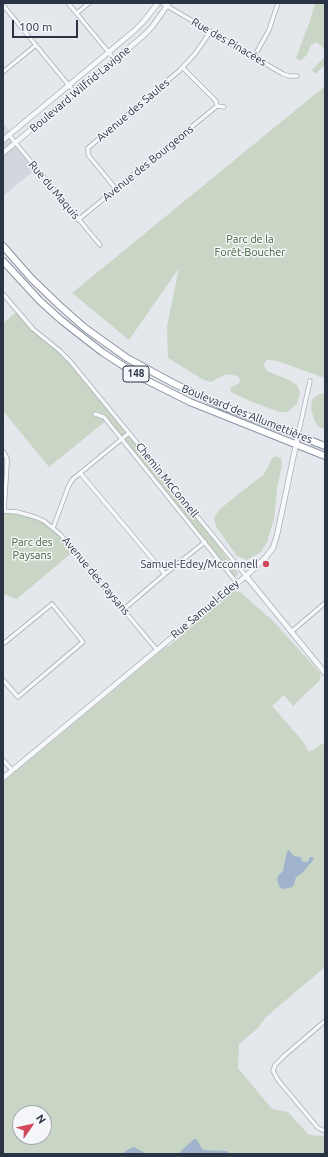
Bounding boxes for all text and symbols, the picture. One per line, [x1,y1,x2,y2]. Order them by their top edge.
scale bar [14,12,80,38]
street label: Rue des Pinacées [189,15,269,69]
text: 100 m [19,20,52,33]
street label: Boulevard Wilfrid-Lavigne [27,43,133,135]
street label: Avenue des Saules [94,76,172,144]
street label: Avenue des Bourgeons [100,122,196,204]
street label: Rue du Maquis [26,158,82,222]
park label: Parc de la Forêt-Boucher [215,232,285,258]
road number: 148 [123,366,149,382]
street label: Boulevard des Allumettières [180,382,314,446]
street label: Chemin McConnell [133,440,201,520]
street label: Avenue des Paysans [59,534,133,618]
park label: Parc des Paysans [11,535,53,561]
place label: Samuel-Edey/Mcconnell [140,557,258,571]
marker: Samuel-Edey/Mcconnell [261,559,271,569]
street label: Rue Samuel-Edey [168,577,242,641]
north arrow [12,1105,52,1145]
text: N [34,1112,48,1126]

